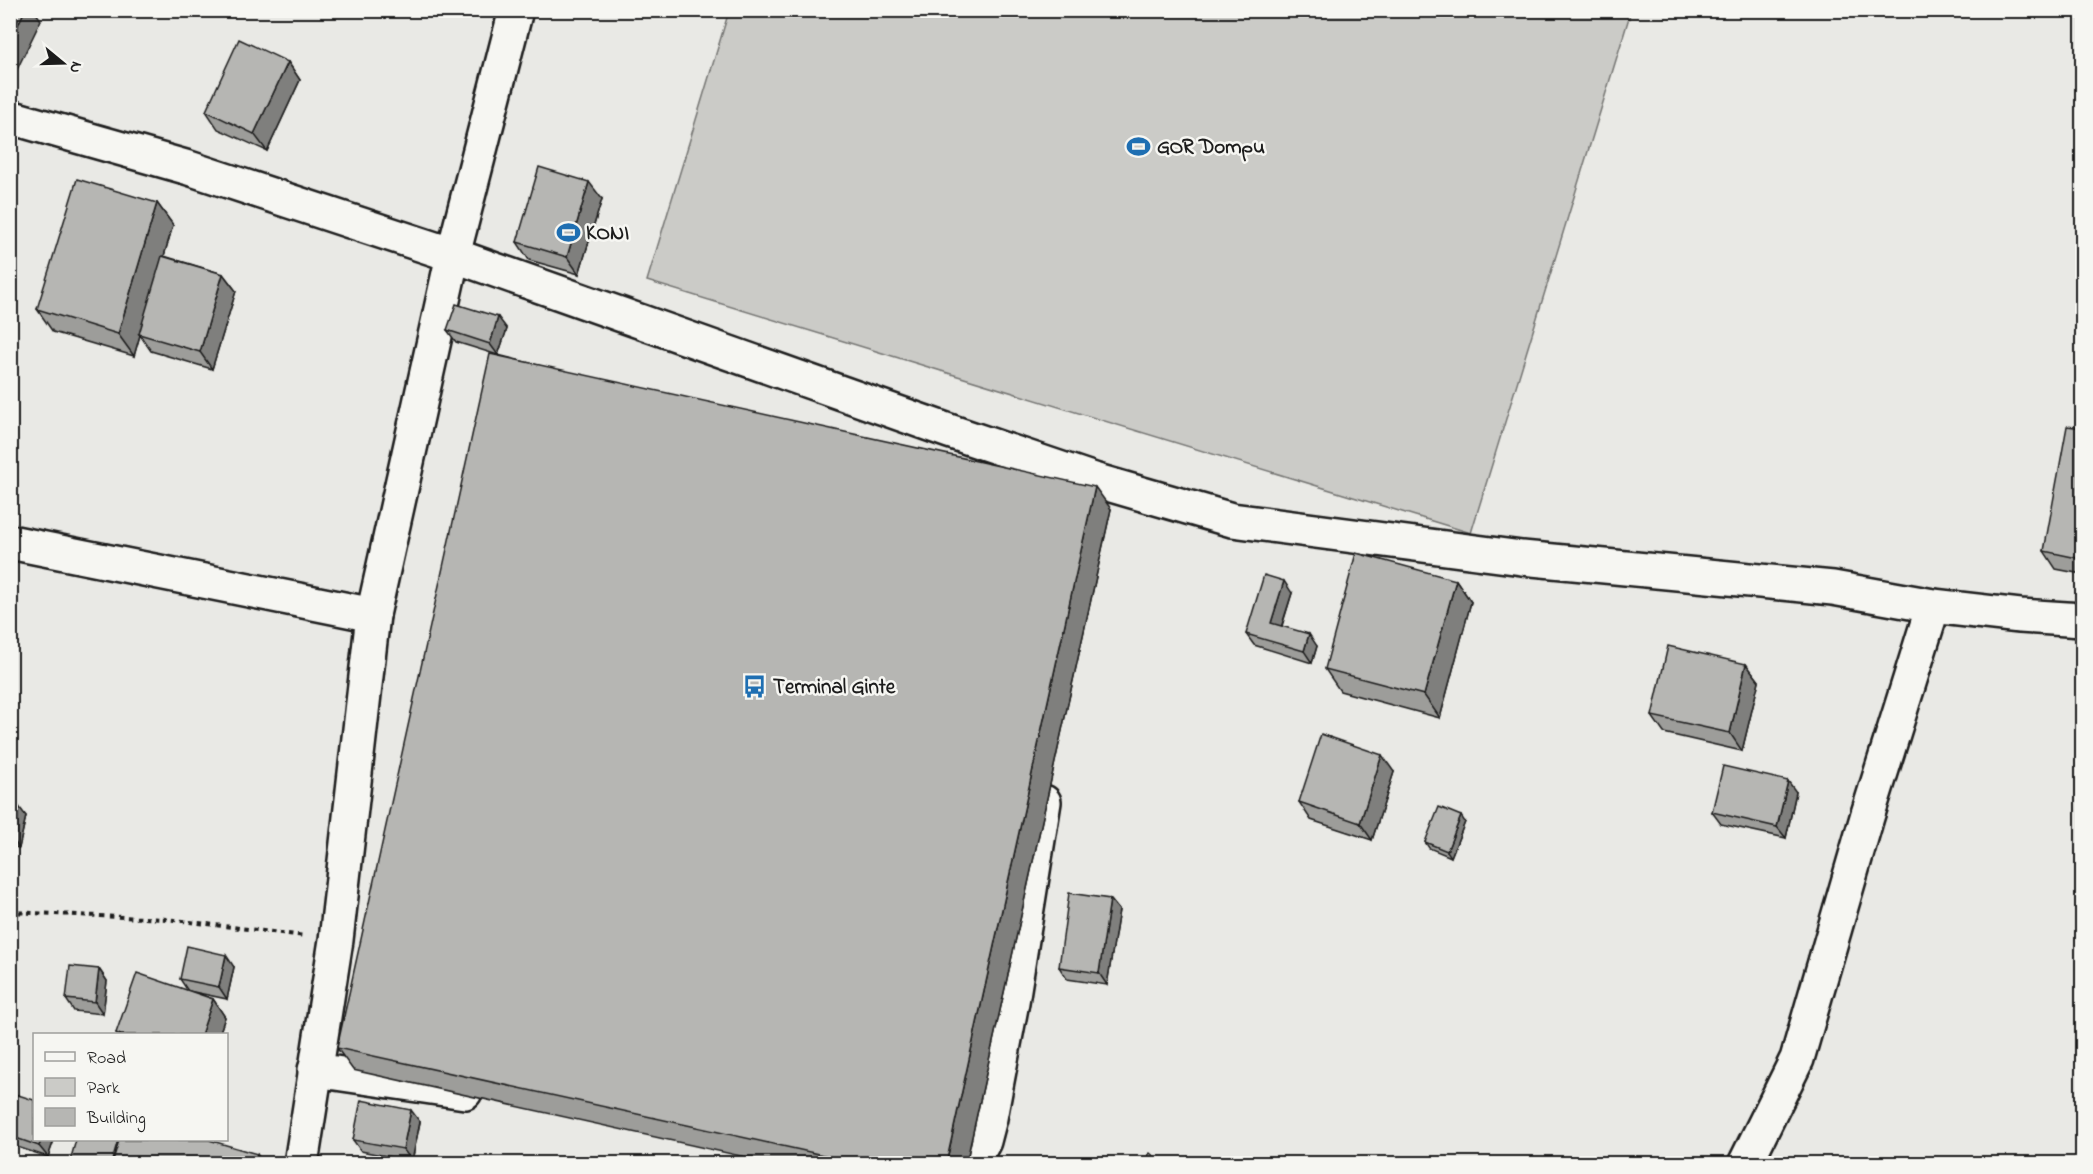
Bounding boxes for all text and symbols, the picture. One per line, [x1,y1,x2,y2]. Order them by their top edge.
north arrow [33,33,93,93]
text: N [62,58,88,76]
sports icon: GOR Dompu [1126,133,1152,159]
place label: GOR Dompu [1157,133,1265,163]
sports icon: KONI [555,219,581,245]
place label: KONI [586,219,629,249]
bus stop icon: Terminal Ginte [742,673,768,699]
place label: Terminal Ginte [773,673,896,703]
legend [33,1033,228,1141]
text: Road [87,1046,126,1072]
text: Park [87,1076,120,1102]
text: Building [86,1106,146,1133]

